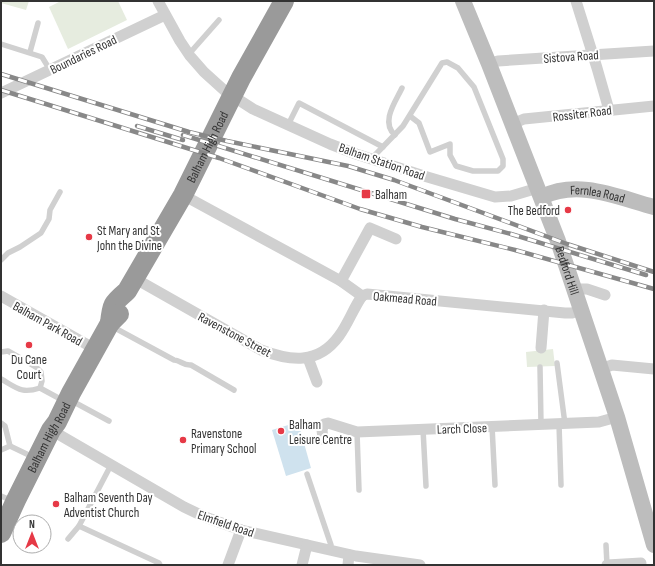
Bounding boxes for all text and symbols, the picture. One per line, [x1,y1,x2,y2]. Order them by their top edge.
street label: Boundaries Road [47,32,119,78]
street label: Sistova Road [543,47,599,67]
street label: Rossiter Road [552,102,613,126]
street label: Balham High Road [183,109,232,186]
street label: Balham Station Road [337,140,427,184]
street label: Fernlea Road [570,182,627,207]
place label: Balham [375,187,407,203]
marker: Balham [360,188,372,200]
place label: The Bedford [508,203,560,219]
marker: The Bedford [563,205,573,215]
place label: St Mary and St John the Divine [96,223,162,254]
marker: St Mary and St John the Divine [84,232,94,242]
street label: Bedford Hill [551,244,582,297]
street label: Oakmead Road [372,288,437,310]
street label: Balham Park Road [10,298,85,350]
street label: Ravenstone Street [195,309,274,361]
marker: Du Cane Court [24,340,34,350]
place label: Du Cane Court [11,352,47,383]
street label: Balham High Road [24,400,74,476]
place label: Balham Leisure Centre [289,417,352,448]
street label: Larch Close [437,420,487,438]
place label: Ravenstone Primary School [191,426,256,457]
marker: Balham Leisure Centre [276,426,286,436]
marker: Ravenstone Primary School [178,435,188,445]
place label: Balham Seventh Day Adventist Church [63,490,153,521]
marker: Balham Seventh Day Adventist Church [51,499,61,509]
street label: Elmfield Road [195,507,256,541]
north arrow [12,514,52,554]
text: N [29,518,35,531]

